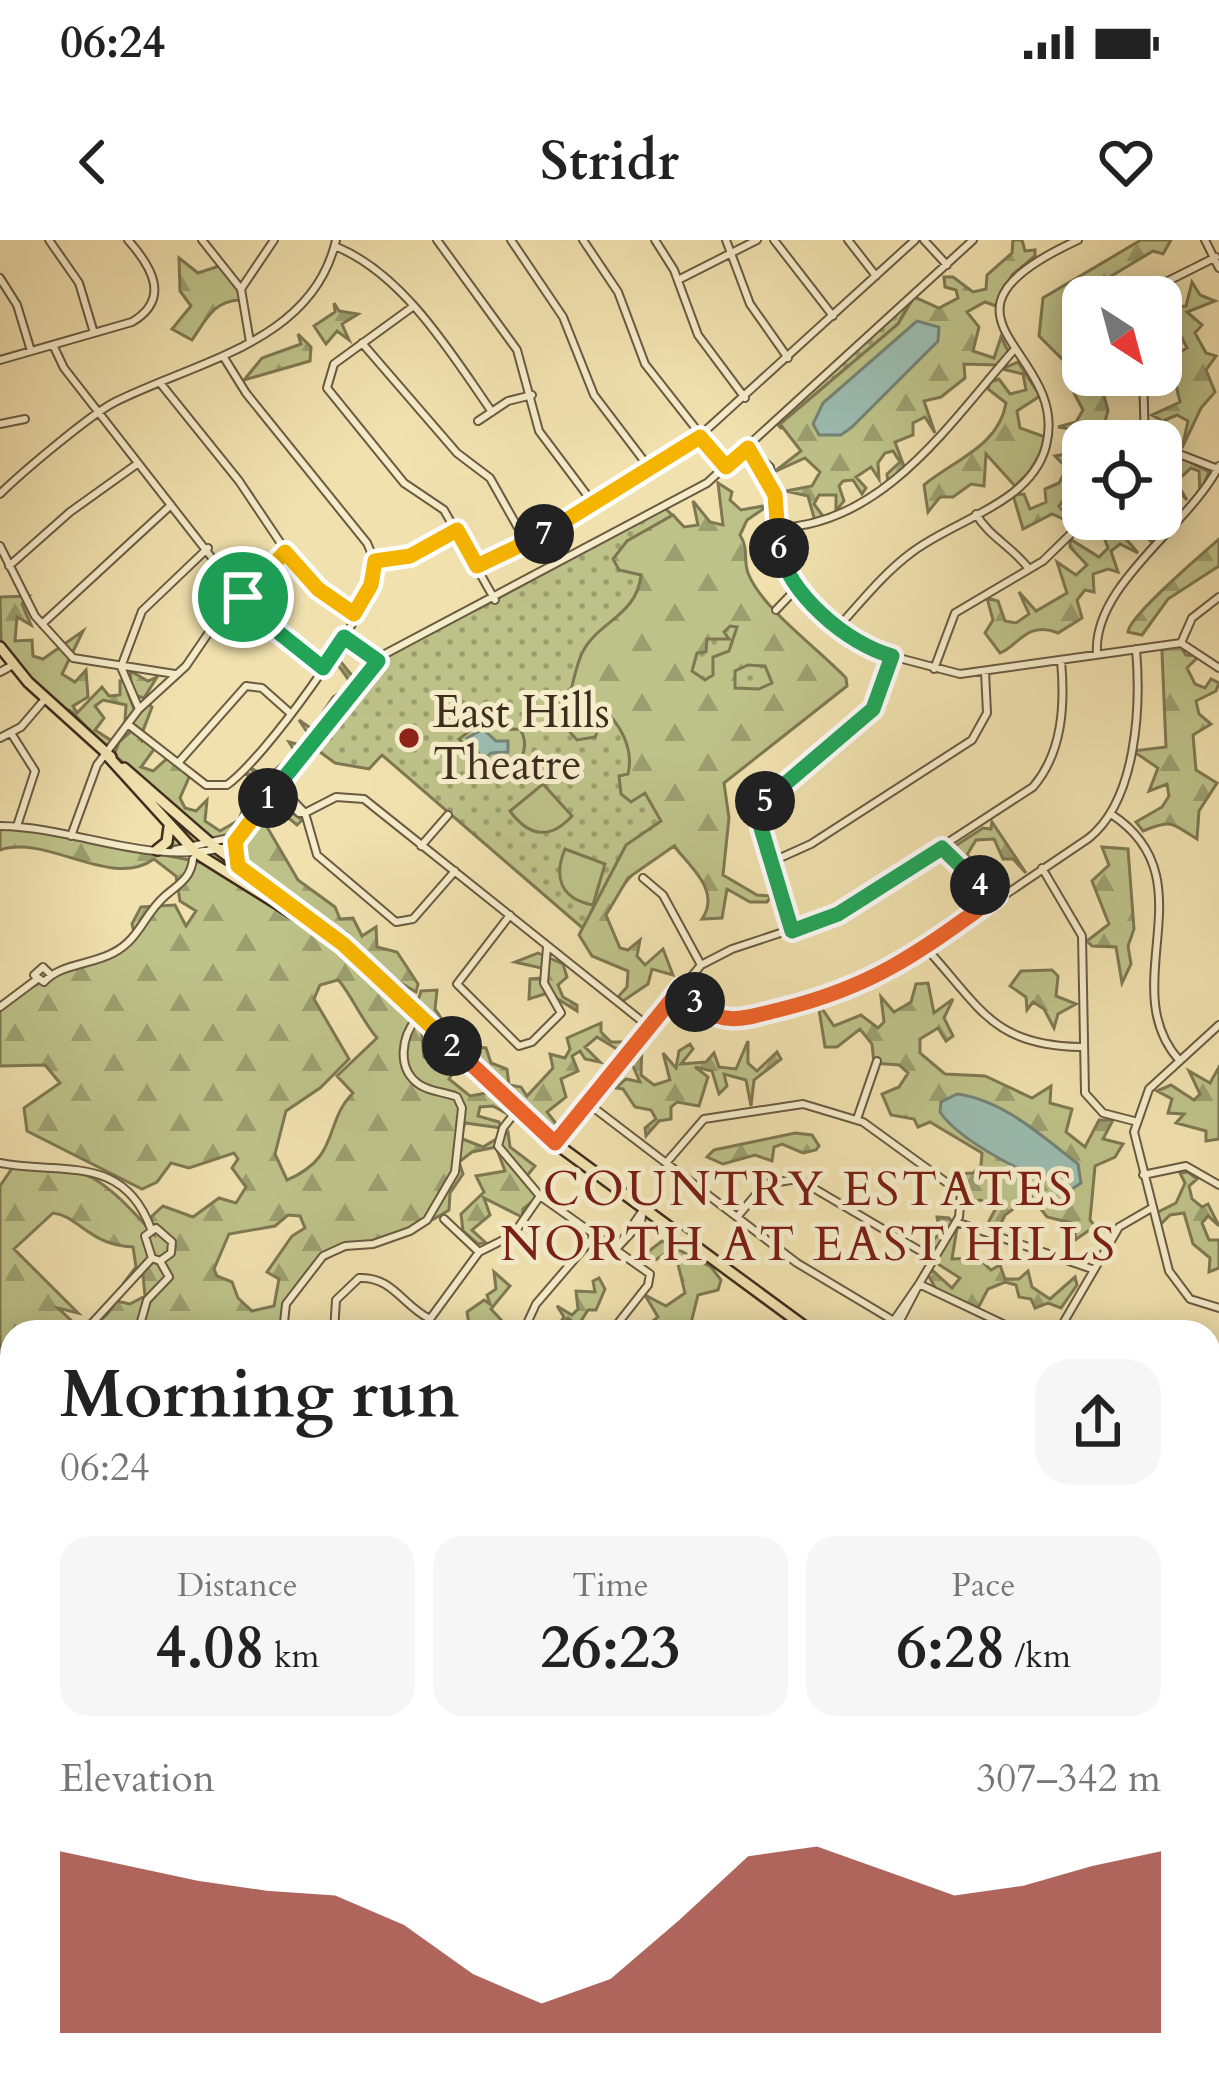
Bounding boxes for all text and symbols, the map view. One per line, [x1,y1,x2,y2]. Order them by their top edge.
text: 06:24 [60,12,165,73]
text: Stridr [540,126,679,199]
icon: back [60,129,126,195]
icon: heart [1093,129,1159,195]
north arrow [1062,276,1182,396]
map controls [1062,276,1182,540]
button: locate [1062,420,1182,540]
pin: 7 [514,504,574,564]
text: 7 [536,511,552,556]
pin: 6 [749,518,809,578]
text: 6 [771,525,787,570]
pin [192,546,294,648]
icon: arrive [210,564,276,630]
place label: East Hills Theatre [433,682,610,795]
marker: East Hills Theatre [396,725,422,751]
pin: 1 [238,768,298,828]
pin: 5 [735,771,795,831]
text: 1 [260,775,276,820]
text: 5 [757,778,773,823]
pin: 4 [950,855,1010,915]
text: 4 [972,862,988,907]
pin: 3 [665,972,725,1032]
text: 3 [687,979,703,1024]
pin: 2 [422,1016,482,1076]
text: 2 [444,1023,460,1068]
district label: COUNTRY ESTATES NORTH AT EAST HILLS [500,1157,1118,1277]
text: Morning run [60,1351,459,1440]
button: share [1035,1359,1161,1485]
text: 06:24 [60,1441,150,1494]
text: Distance [177,1563,298,1608]
text: Time [572,1563,649,1608]
text: Pace [952,1563,1015,1608]
text: 4.08 [155,1608,265,1689]
text: 26:23 [540,1608,681,1689]
text: 6:28 [896,1608,1006,1689]
text: km [265,1634,320,1679]
text: /km [1006,1634,1071,1679]
text: Elevation [60,1752,215,1805]
text: 307–342 m [976,1752,1161,1805]

